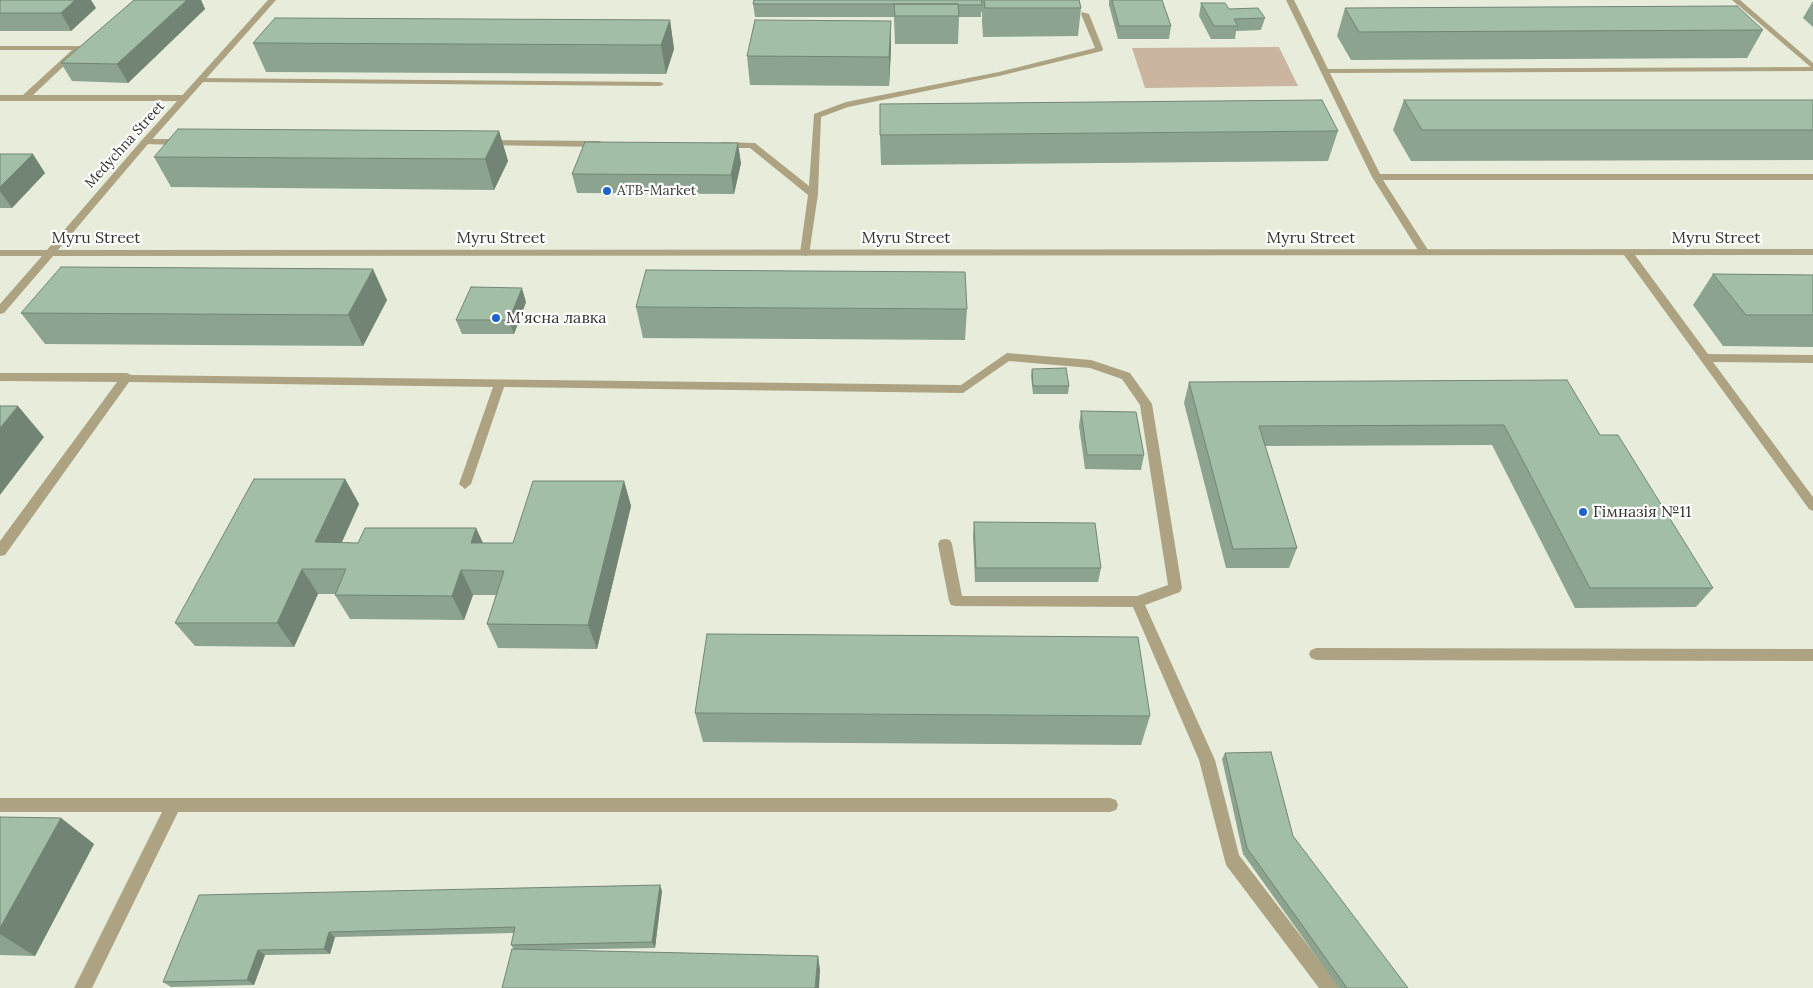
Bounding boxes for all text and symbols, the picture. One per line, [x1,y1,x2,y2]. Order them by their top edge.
street label: Medychna Street [82,98,168,192]
place label: ATB-Market [617,183,696,199]
marker: ATB-Market [601,185,613,197]
street label: Myru Street [52,228,140,248]
street label: Myru Street [457,228,545,248]
street label: Myru Street [862,228,950,248]
street label: Myru Street [1267,228,1355,248]
street label: Myru Street [1672,228,1760,248]
place label: М'ясна лавка [506,308,607,328]
marker: М'ясна лавка [490,312,502,324]
place label: Гімназія №11 [1593,502,1691,522]
marker: Гімназія №11 [1577,506,1589,518]

